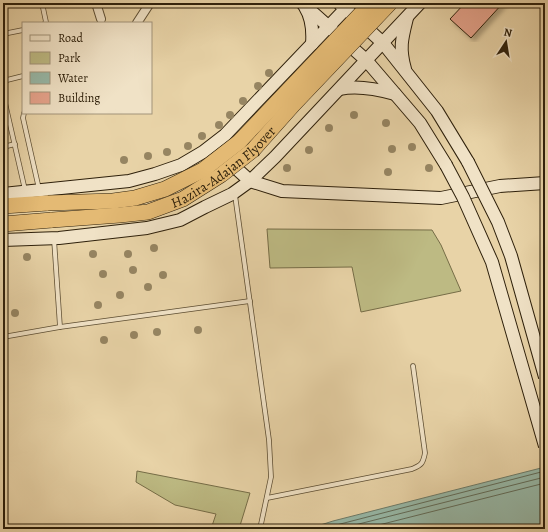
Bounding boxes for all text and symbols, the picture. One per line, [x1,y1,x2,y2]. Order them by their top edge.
legend [22,22,152,114]
north arrow [486,22,526,62]
text: N [502,25,513,41]
text: Road [58,30,84,46]
text: Park [58,50,81,66]
text: Water [57,70,88,86]
text: Building [58,90,100,106]
street label: Hazira-Adajan Flyover [168,122,280,213]

